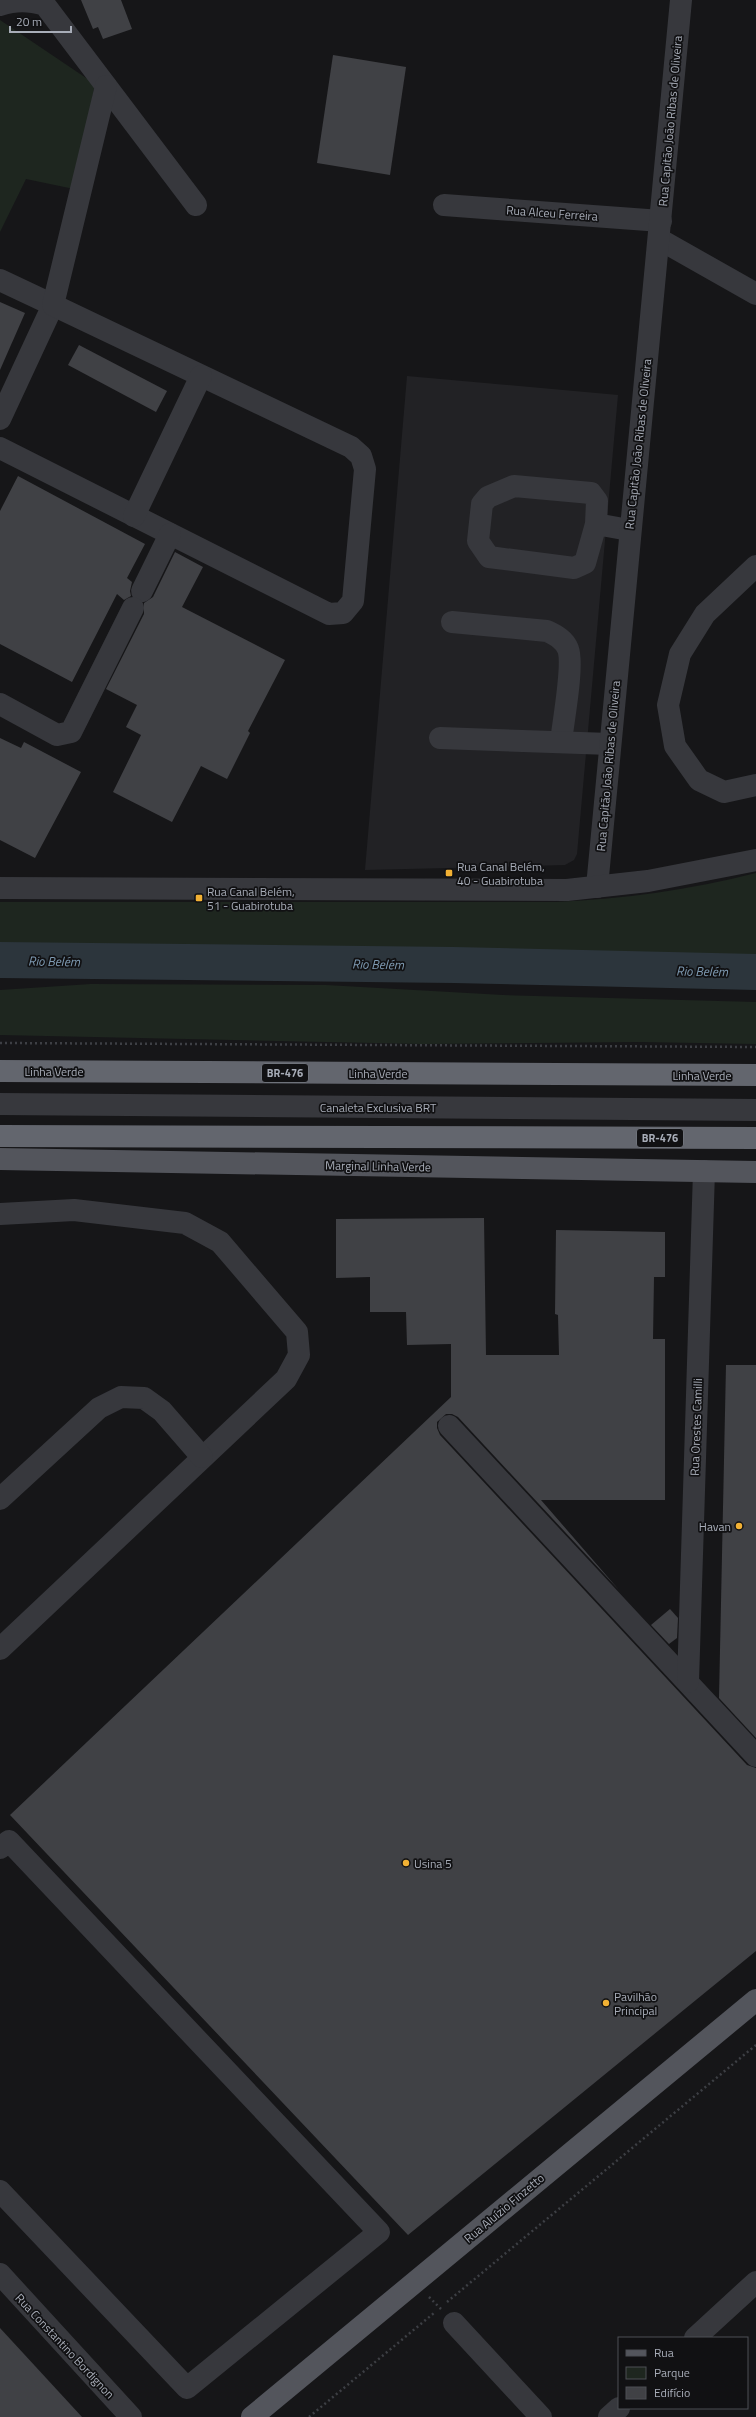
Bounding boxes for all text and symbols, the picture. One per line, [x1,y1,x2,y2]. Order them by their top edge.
scale bar [10,8,71,34]
text: 20 m [16,12,42,31]
street label: Rua Capitão João Ribas de Oliveira [653,35,687,207]
street label: Rua Alceu Ferreira [506,200,598,226]
street label: Rua Capitão João Ribas de Oliveira [620,358,656,530]
street label: Rua Capitão João Ribas de Oliveira [591,680,625,852]
place label: Rua Canal Belém, 40 - Guabirotuba [457,857,545,890]
marker: Rua Canal Belém, 40 - Guabirotuba [444,868,454,878]
place label: Rua Canal Belém, 51 - Guabirotuba [207,882,295,915]
marker: Rua Canal Belém, 51 - Guabirotuba [194,893,204,903]
water label: Rio Belém [28,951,81,971]
water label: Rio Belém [352,954,405,974]
water label: Rio Belém [676,961,729,981]
street label: Linha Verde [25,1062,83,1081]
road number: BR-476 [262,1064,308,1082]
street label: Linha Verde [349,1064,407,1083]
street label: Linha Verde [673,1066,731,1085]
street label: Canaleta Exclusiva BRT [320,1098,437,1117]
road number: BR-476 [637,1129,683,1147]
street label: Marginal Linha Verde [325,1156,431,1176]
street label: Rua Orestes Camilli [685,1378,707,1476]
place label: Havan [699,1517,731,1536]
marker: Havan [734,1521,744,1531]
place label: Usina 5 [414,1854,452,1873]
marker: Usina 5 [401,1858,411,1868]
place label: Pavilhão Principal [614,1987,657,2020]
marker: Pavilhão Principal [601,1998,611,2008]
street label: Rua Aluízio Finzetto [460,2169,548,2247]
street label: Rua Constantino Bordignon [11,2289,119,2403]
legend [618,2337,748,2409]
text: Rua [654,2343,674,2362]
text: Parque [654,2363,690,2382]
text: Edifício [654,2383,690,2402]

